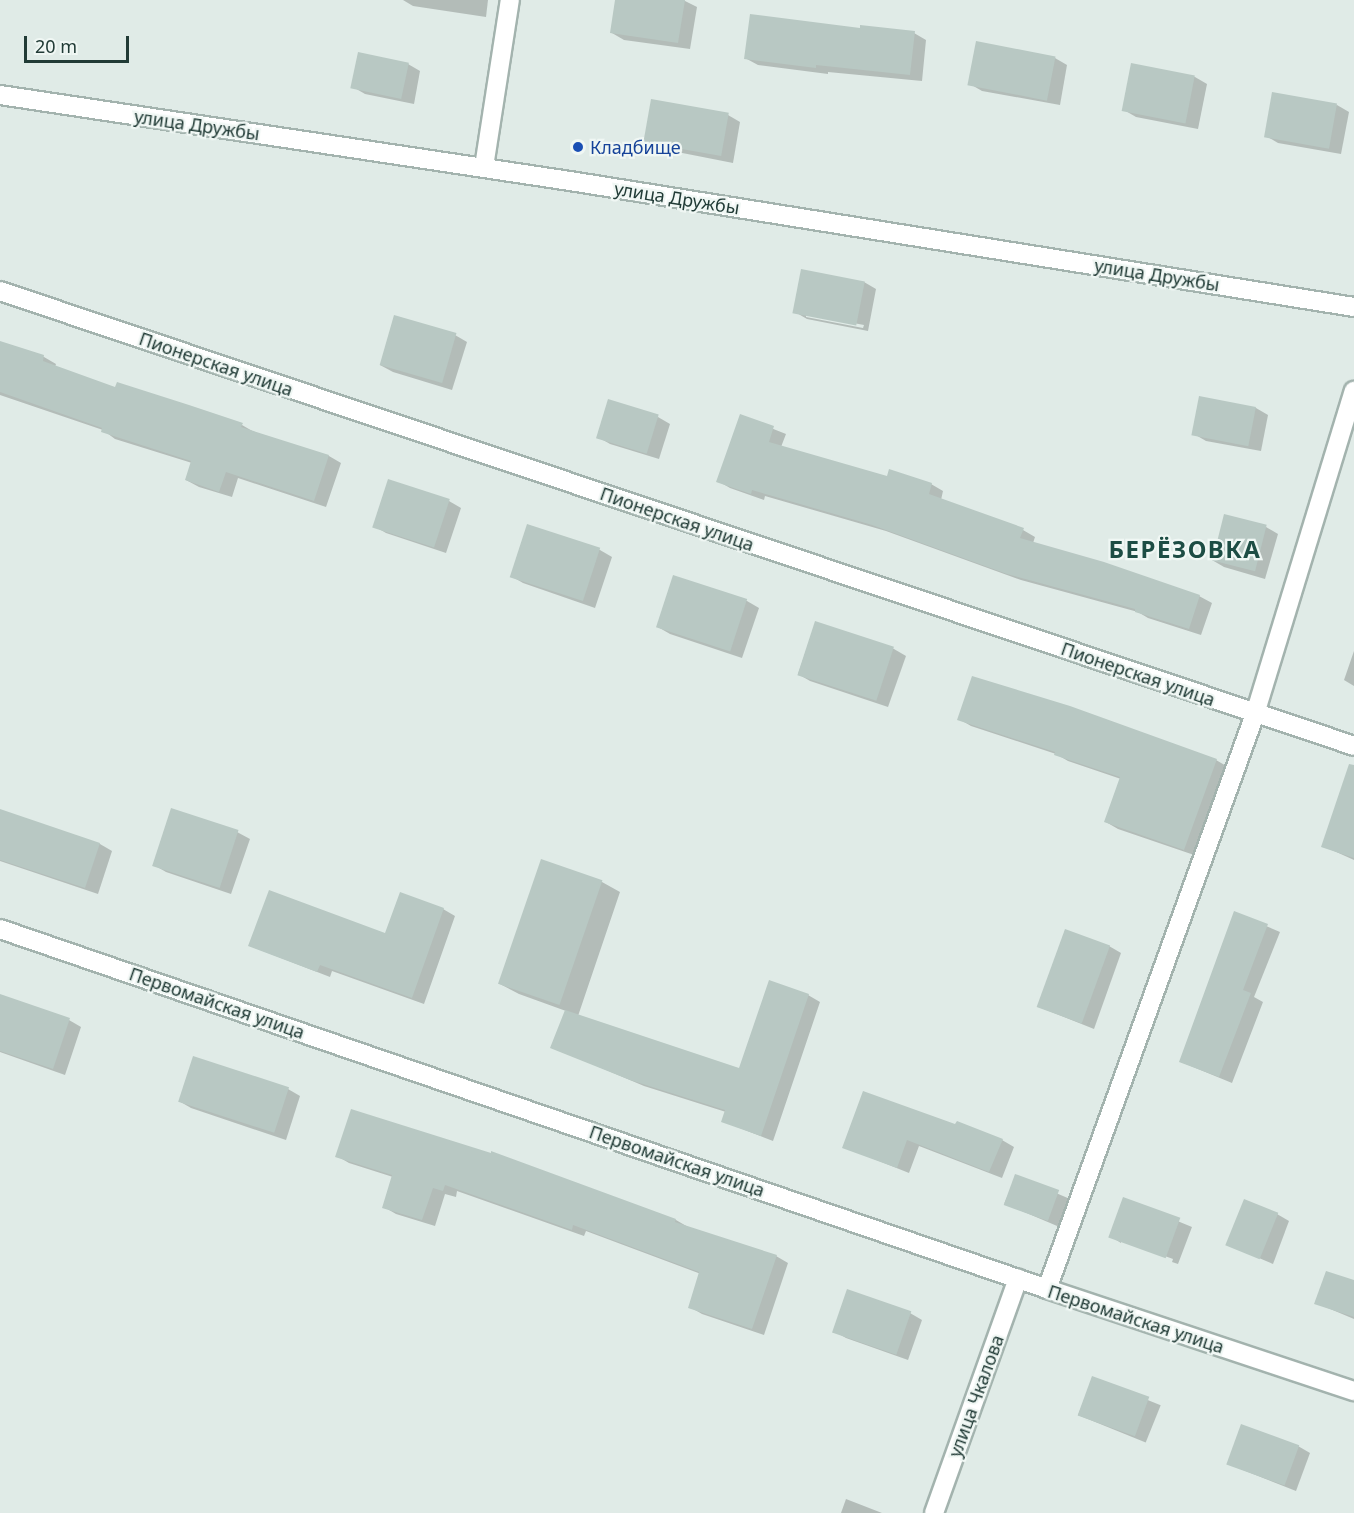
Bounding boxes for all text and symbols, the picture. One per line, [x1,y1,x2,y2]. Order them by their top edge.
scale bar [27,24,132,62]
text: 20 m [35,34,77,58]
street label: улица Дружбы [133,106,261,144]
place label: Кладбище [590,136,681,158]
marker: Кладбище [571,140,585,154]
street label: улица Дружбы [613,177,741,219]
street label: улица Дружбы [1093,254,1221,296]
street label: Пионерская улица [136,328,296,400]
street label: Пионерская улица [597,483,757,555]
district label: БЕРЁЗОВКА [1109,535,1261,563]
street label: Пионерская улица [1058,638,1218,710]
street label: Первомайская улица [126,963,308,1043]
street label: Первомайская улица [586,1121,768,1201]
street label: Первомайская улица [1045,1280,1227,1358]
street label: улица Чкалова [944,1332,1008,1460]

